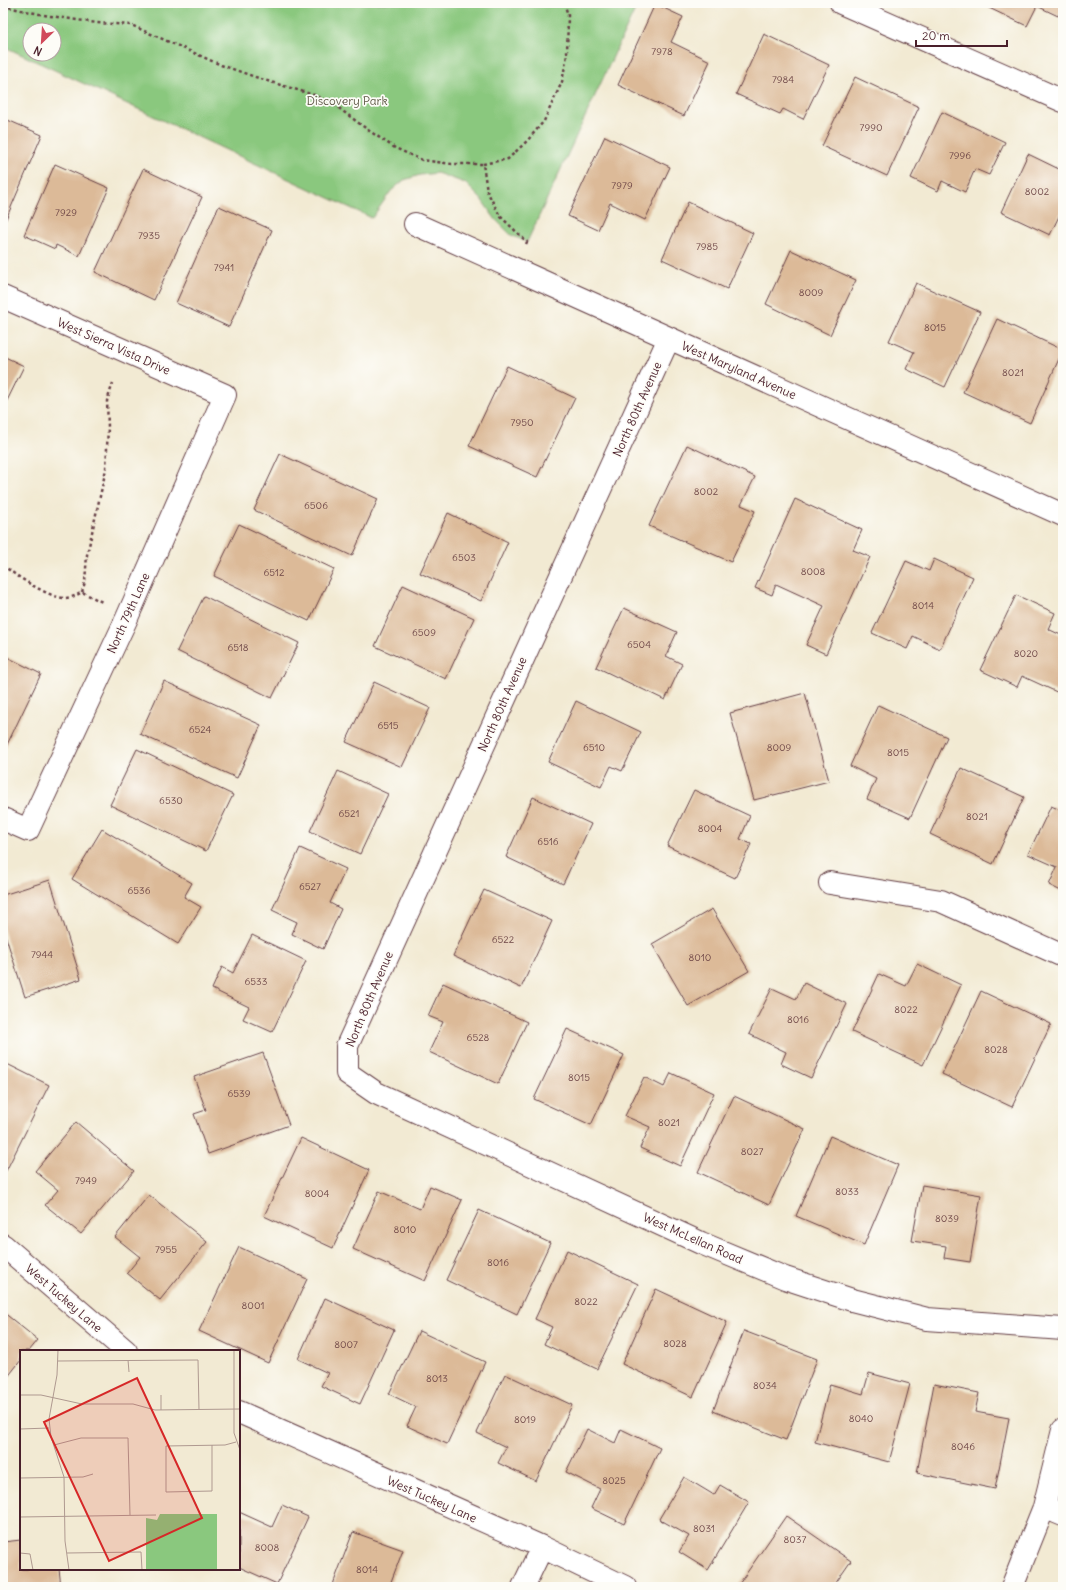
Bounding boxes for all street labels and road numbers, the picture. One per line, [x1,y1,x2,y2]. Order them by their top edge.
street label: West Sierra Vista Drive [55,314,173,378]
street label: West Maryland Avenue [679,338,799,402]
street label: North 80th Avenue [609,359,665,459]
street label: North 79th Lane [103,570,153,656]
street label: North 80th Avenue [474,654,530,754]
street label: North 80th Avenue [342,949,396,1049]
street label: West McLellan Road [641,1209,745,1267]
street label: West Tuckey Lane [23,1261,105,1335]
street label: West Tuckey Lane [385,1472,479,1526]

